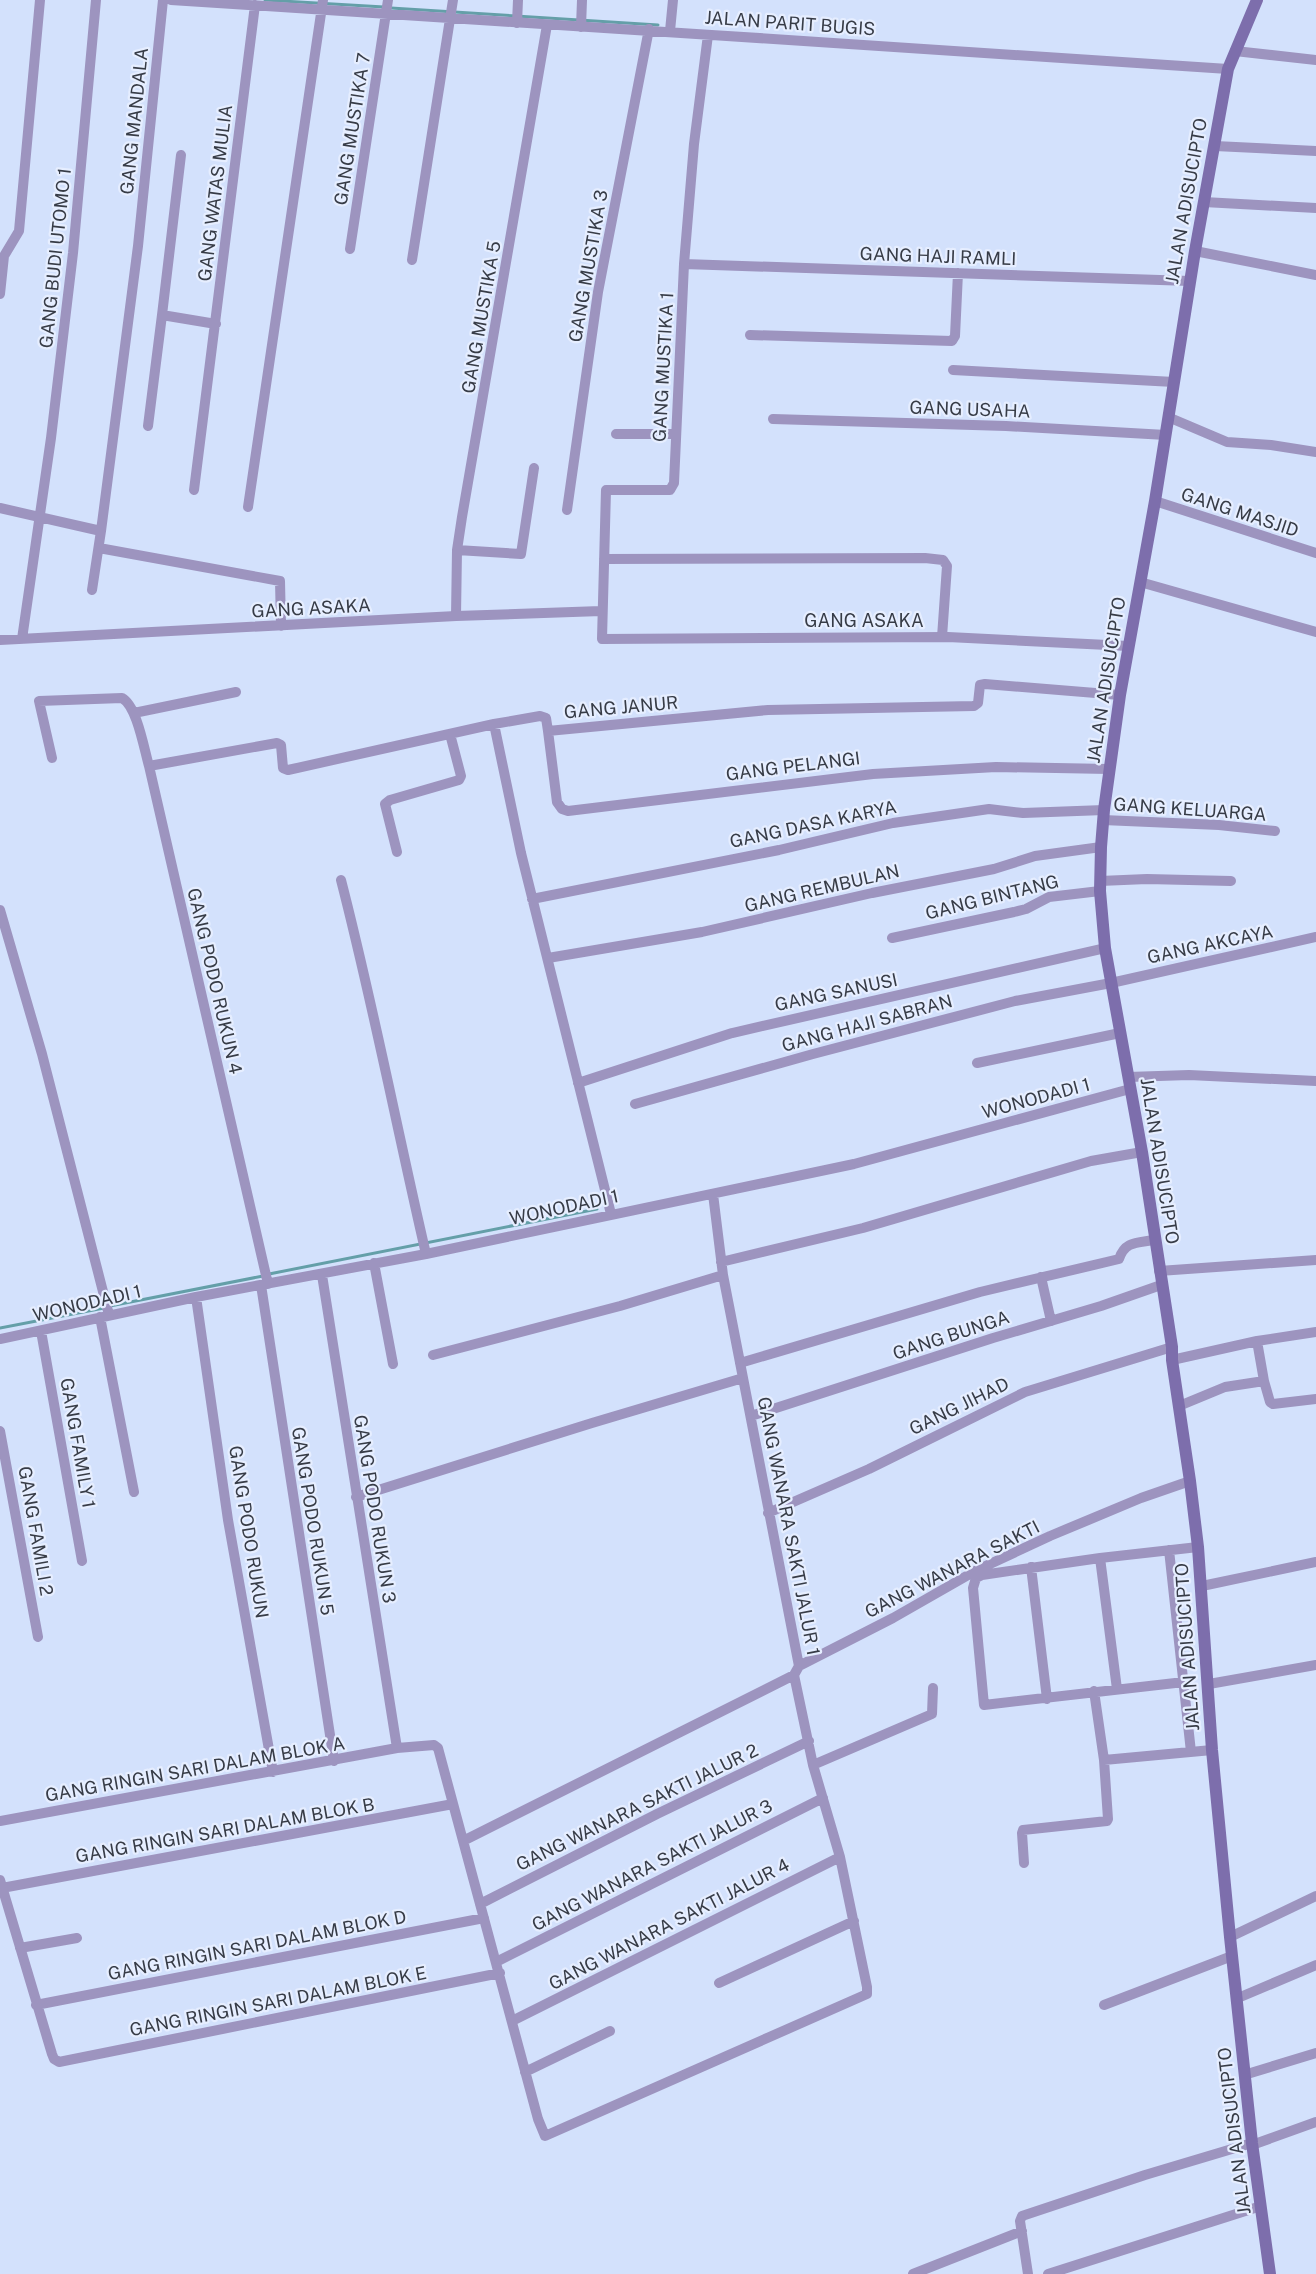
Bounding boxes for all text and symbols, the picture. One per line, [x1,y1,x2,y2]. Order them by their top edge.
street label: JALAN PARIT BUGIS [704,7,876,39]
street label: GANG MANDALA [116,46,152,196]
street label: GANG MUSTIKA 7 [330,51,374,207]
street label: GANG WATAS MULIA [194,103,236,283]
street label: JALAN ADISUCIPTO [1161,116,1211,286]
street label: GANG BUDI UTOMO 1 [35,167,75,349]
street label: GANG MUSTIKA 3 [564,188,612,344]
street label: GANG MUSTIKA 5 [457,239,505,395]
street label: GANG HAJI RAMLI [859,243,1017,269]
street label: GANG MUSTIKA 1 [649,291,677,443]
street label: GANG USAHA [909,396,1031,422]
street label: GANG MASJID [1179,483,1301,541]
street label: GANG ASAKA [251,594,371,622]
street label: JALAN ADISUCIPTO [1082,595,1130,765]
street label: GANG ASAKA [804,610,924,631]
street label: GANG JANUR [563,692,679,722]
street label: GANG PELANGI [725,747,861,785]
street label: GANG KELUARGA [1113,793,1268,825]
street label: GANG DASA KARYA [728,796,899,852]
street label: GANG REMBULAN [743,860,901,916]
street label: GANG BINTANG [923,870,1061,924]
street label: GANG PODO RUKUN 4 [183,886,247,1076]
street label: GANG AKCAYA [1145,920,1275,968]
street label: GANG SANUSI [773,969,899,1015]
street label: GANG HAJI SABRAN [779,990,955,1056]
street label: WONODADI 1 [980,1074,1092,1122]
street label: JALAN ADISUCIPTO [1136,1076,1184,1246]
street label: WONODADI 1 [508,1185,620,1229]
street label: WONODADI 1 [31,1280,143,1326]
street label: GANG BUNGA [890,1306,1012,1364]
street label: GANG JIHAD [906,1373,1012,1439]
street label: GANG FAMILY 1 [56,1376,100,1510]
street label: GANG WANARA SAKTI JALUR 1 [754,1395,824,1657]
street label: GANG PODO RUKUN 3 [350,1413,400,1605]
street label: GANG PODO RUKUN 5 [288,1425,338,1617]
street label: GANG PODO RUKUN [225,1444,273,1620]
street label: GANG FAMILI 2 [14,1465,58,1597]
street label: GANG WANARA SAKTI [861,1516,1043,1622]
street label: JALAN ADISUCIPTO [1171,1562,1203,1732]
street label: GANG RINGIN SARI DALAM BLOK A [44,1732,347,1806]
street label: GANG WANARA SAKTI JALUR 2 [513,1739,761,1875]
street label: GANG RINGIN SARI DALAM BLOK B [74,1793,376,1867]
street label: GANG WANARA SAKTI JALUR 3 [528,1795,776,1935]
street label: GANG WANARA SAKTI JALUR 4 [545,1854,793,1994]
street label: GANG RINGIN SARI DALAM BLOK D [106,1906,408,1984]
street label: GANG RINGIN SARI DALAM BLOK E [128,1962,428,2040]
street label: JALAN ADISUCIPTO [1213,2046,1255,2216]

